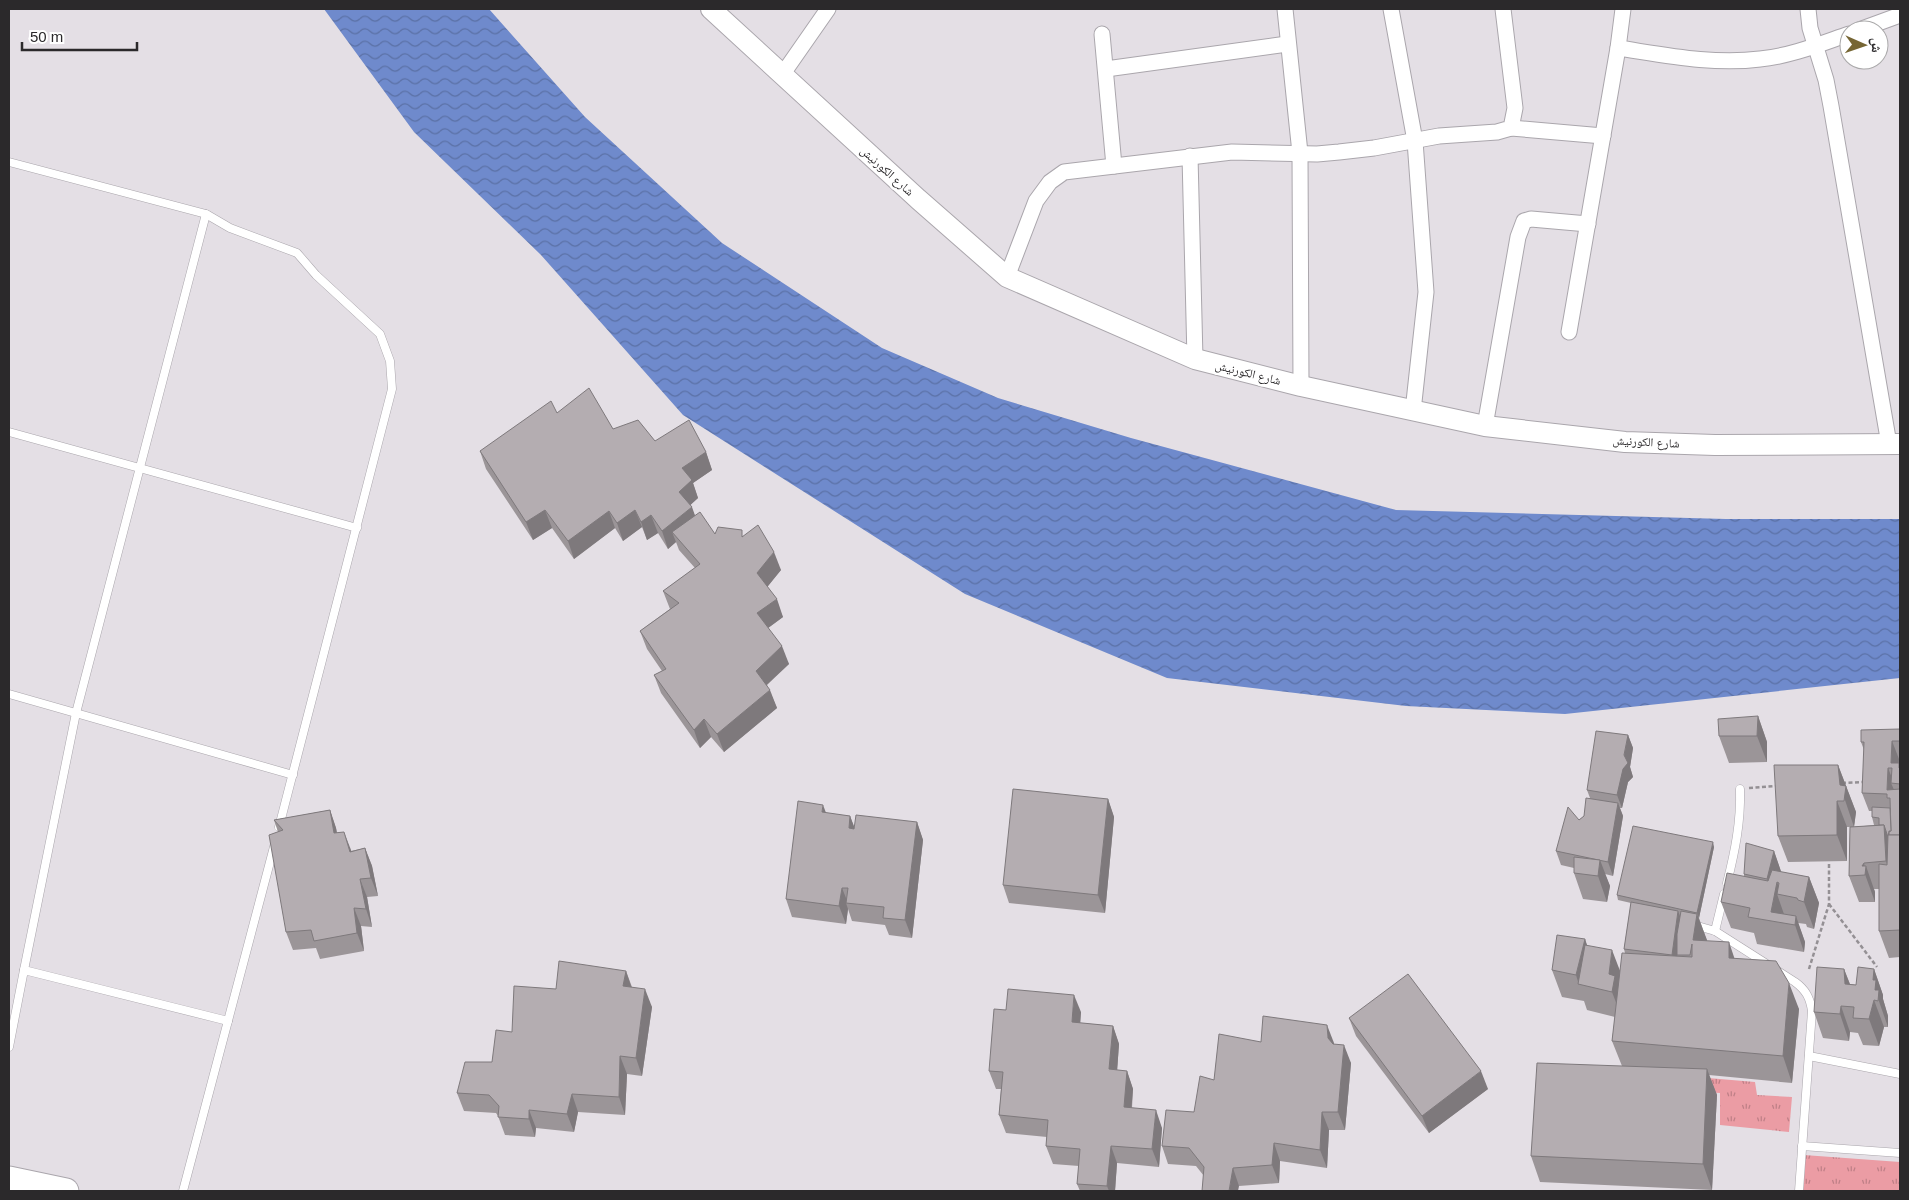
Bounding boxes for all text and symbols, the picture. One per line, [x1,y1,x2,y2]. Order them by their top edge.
scale bar [22,20,138,52]
north arrow [1839,20,1889,70]
text: 50 m [30,28,63,45]
text: ش [1868,38,1885,53]
street label: شارع الكورنيش [857,143,917,199]
street label: شارع الكورنيش [1213,358,1282,389]
street label: شارع الكورنيش [1612,433,1680,452]

